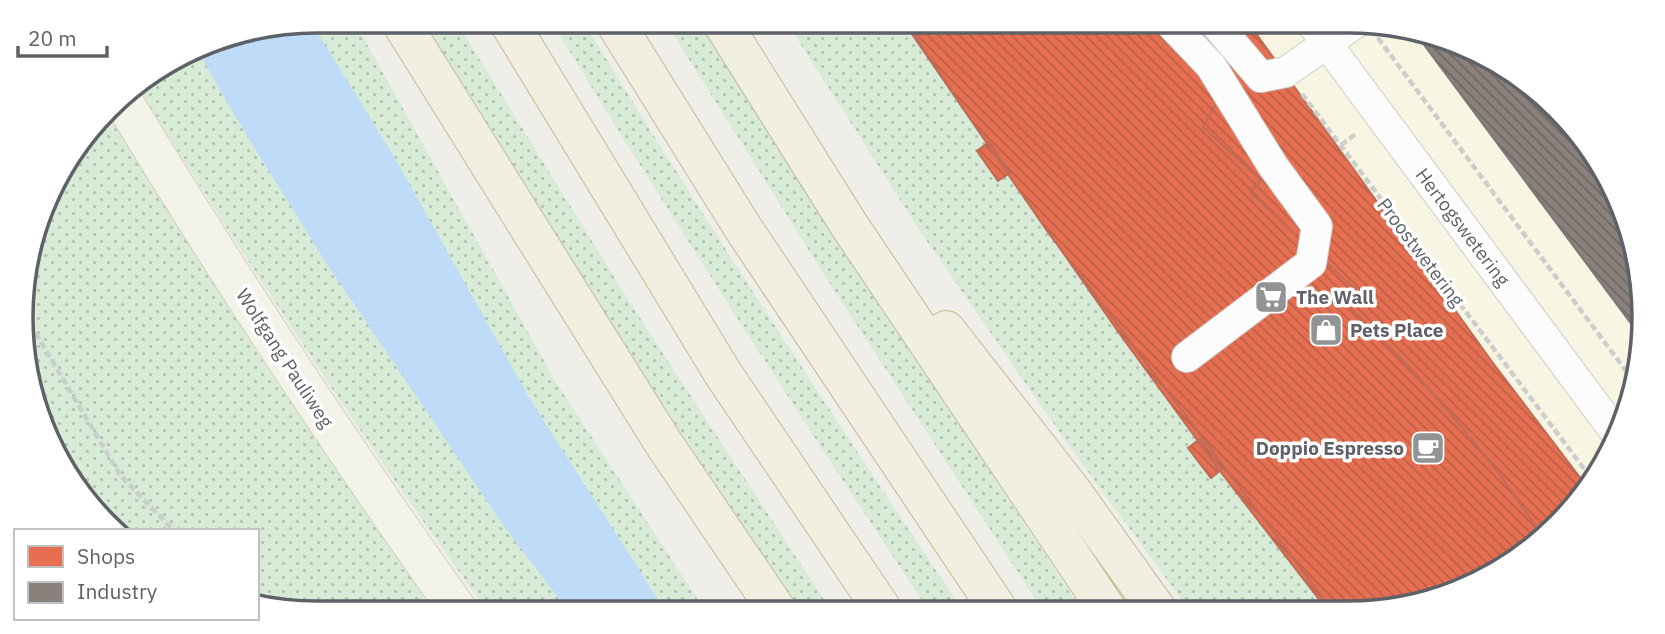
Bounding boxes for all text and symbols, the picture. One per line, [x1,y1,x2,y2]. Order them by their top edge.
scale bar [18,14,107,58]
text: 20 m [28,24,77,52]
street label: Hertogswetering [1411,163,1515,291]
street label: Proostwetering [1372,193,1470,311]
supermarket icon: The Wall [1252,278,1290,316]
street label: Wolfgang Pauliweg [231,284,339,432]
place label: The Wall [1296,285,1374,309]
shop icon: Pets Place [1307,311,1345,349]
place label: Pets Place [1350,318,1444,342]
cafe icon: Doppio Espresso [1409,429,1447,467]
place label: Doppio Espresso [1256,436,1404,460]
legend [14,529,259,620]
text: Shops [77,542,135,570]
text: Industry [77,577,158,605]

